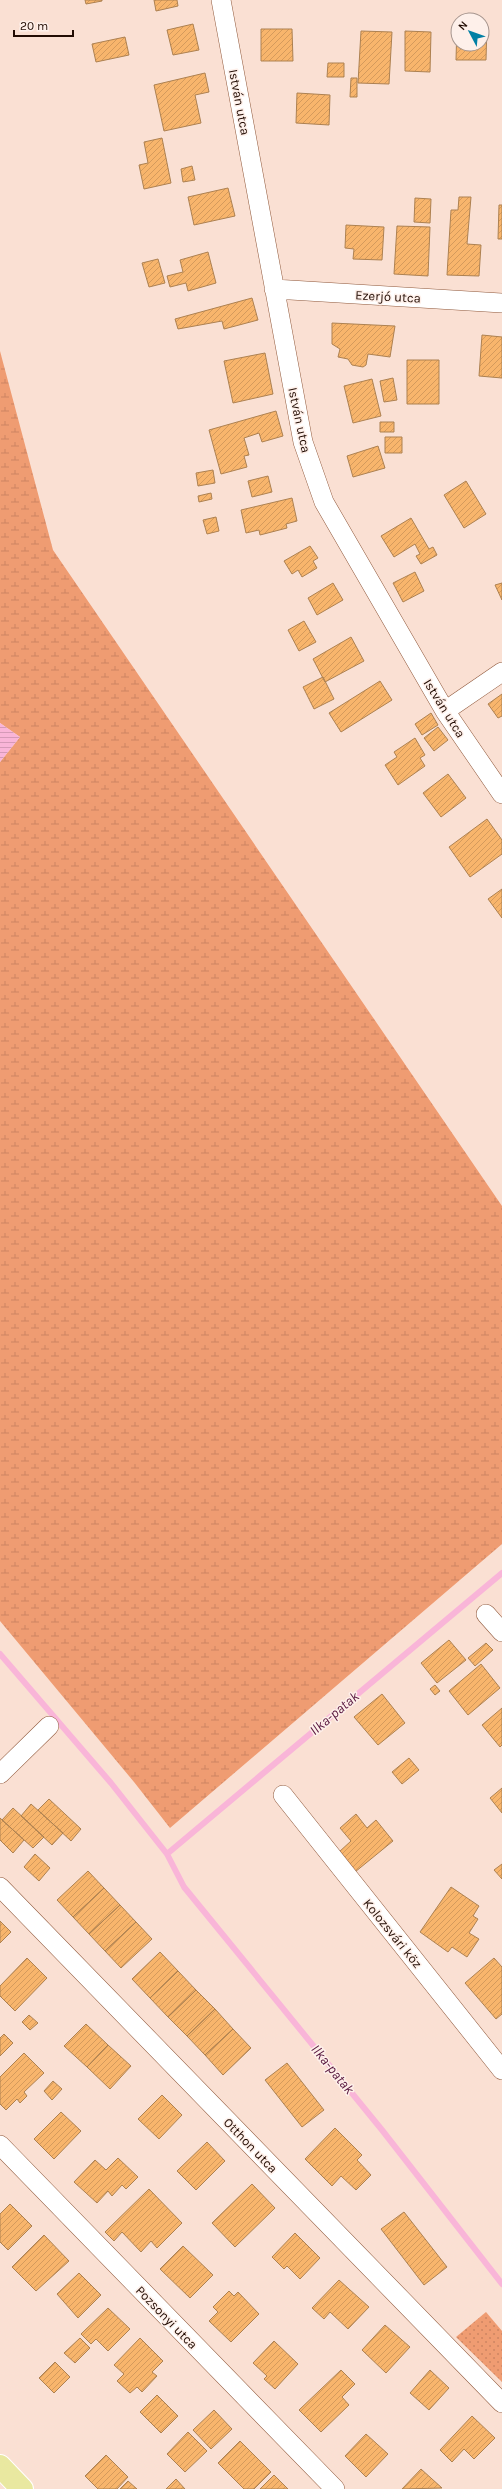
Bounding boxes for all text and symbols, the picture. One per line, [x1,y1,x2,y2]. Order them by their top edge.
scale bar [14,12,73,38]
north arrow [450,12,490,52]
text: 20 m [20,19,48,33]
text: N [455,19,470,33]
street label: István utca [226,68,253,136]
street label: Ezerjó utca [355,287,421,306]
street label: István utca [285,386,314,454]
street label: István utca [421,676,469,740]
water label: Ilka-patak [306,1687,363,1739]
street label: Kolozsvári köz [360,1896,425,1971]
water label: Ilka-patak [307,2041,358,2098]
street label: Otthon utca [221,2115,281,2176]
street label: Pozsonyi utca [133,2283,200,2352]

